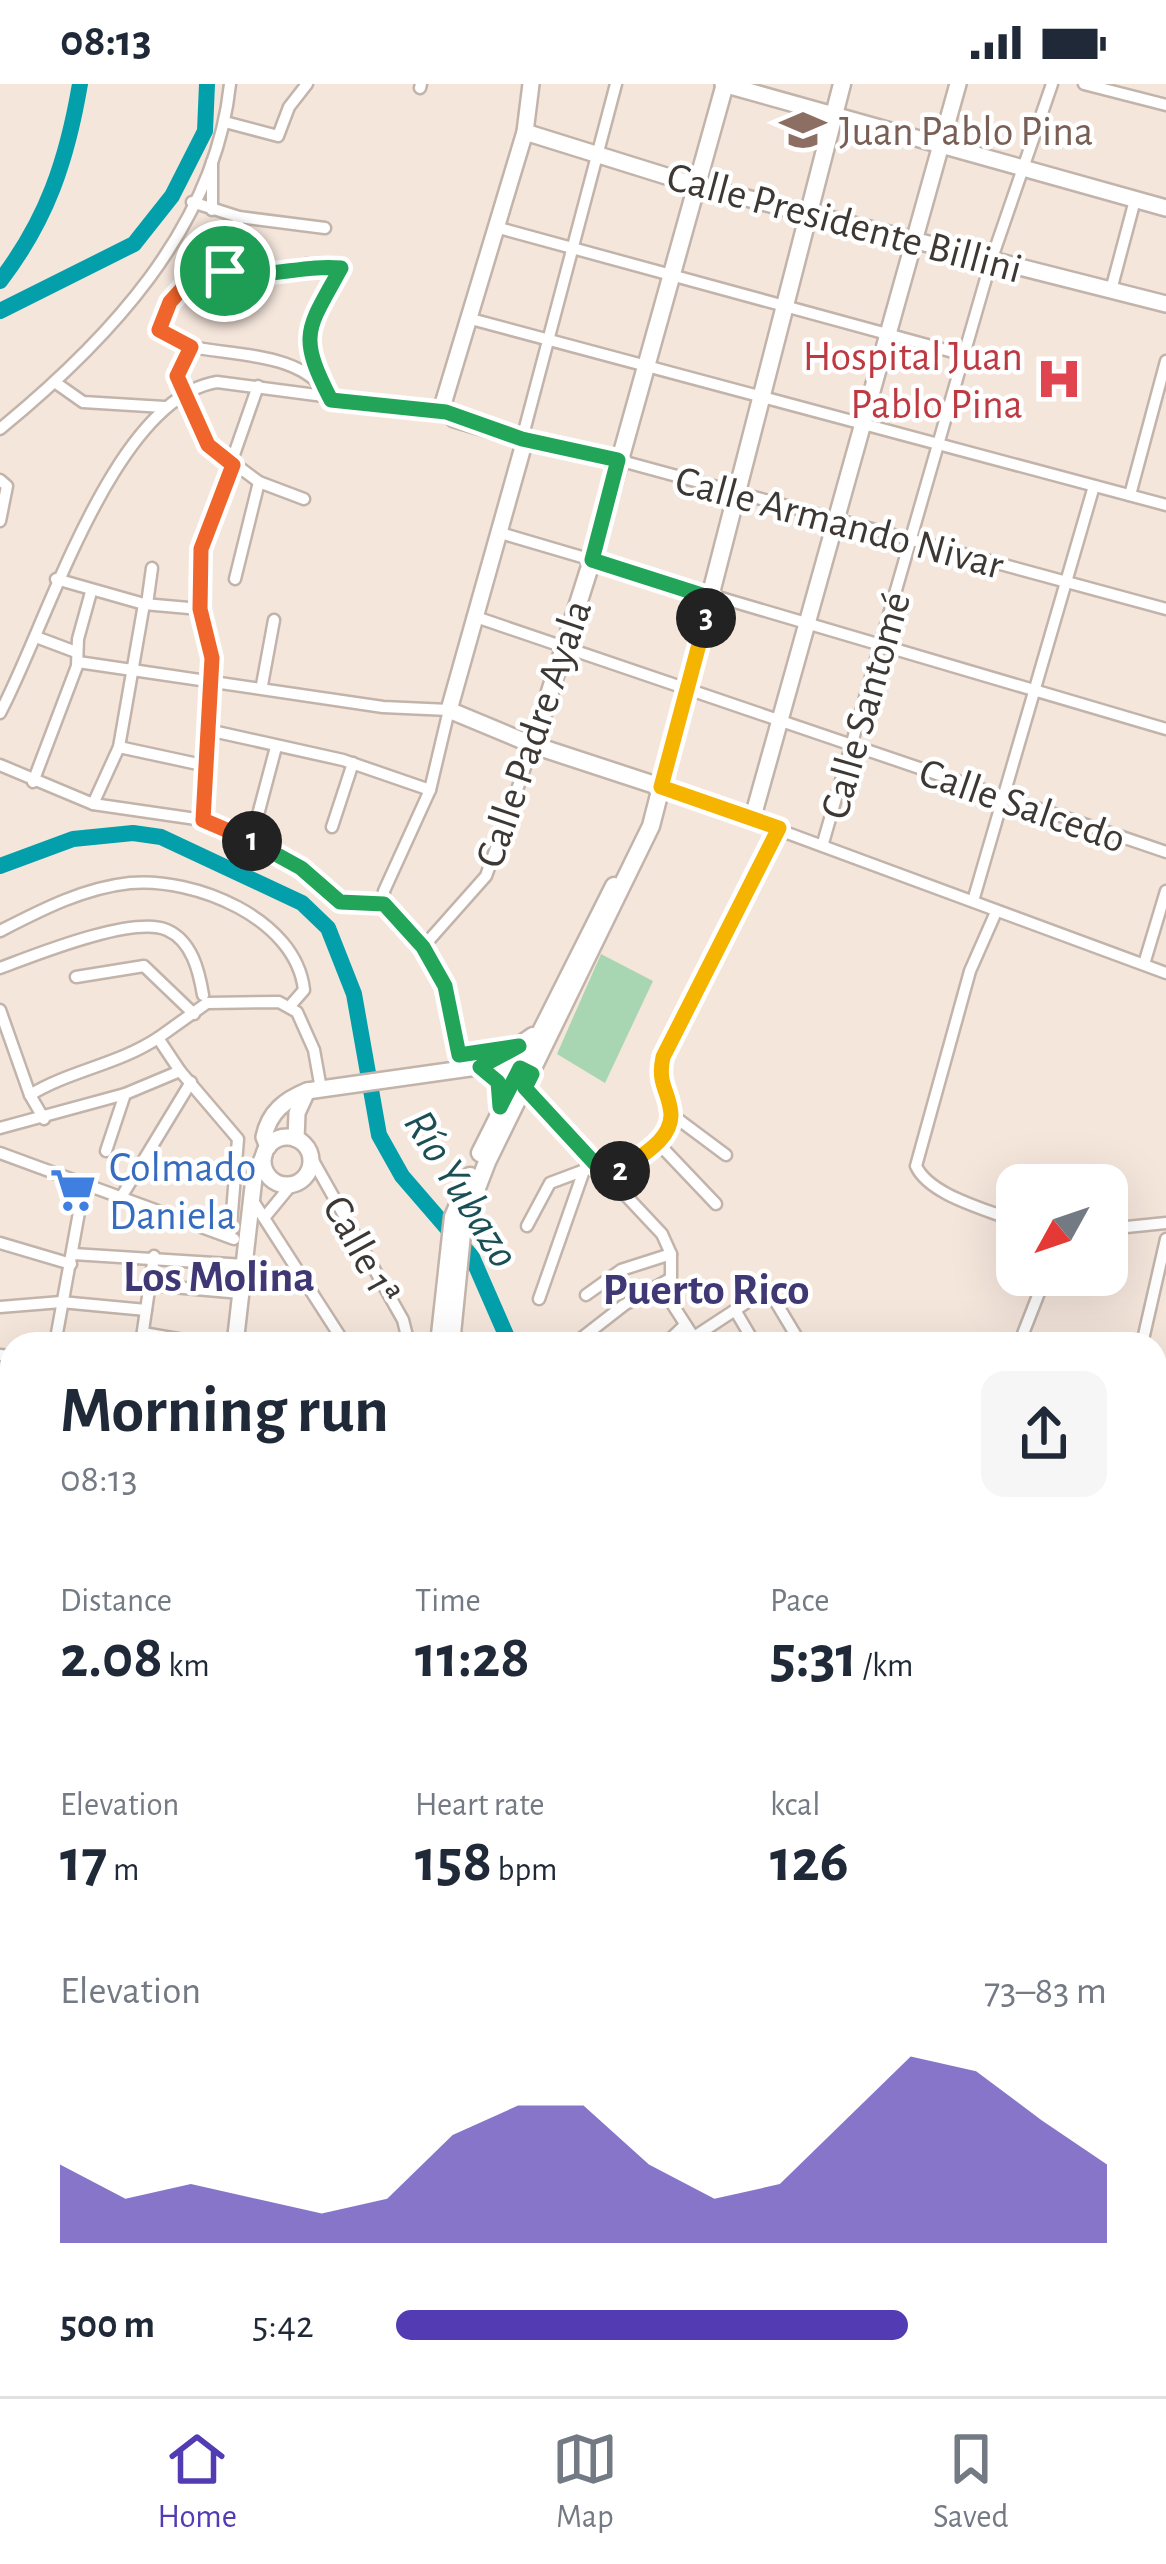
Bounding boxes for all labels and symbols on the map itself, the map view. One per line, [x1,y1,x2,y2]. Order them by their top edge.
school or university icon: Juan Pablo Pina [778,105,828,155]
place label: Juan Pablo Pina [839,111,1093,153]
street label: Calle Presidente Billini [663,155,1026,291]
pin [174,220,276,322]
place label: Hospital Juan Pablo Pina [803,336,1023,426]
hospital icon: Hospital Juan Pablo Pina [1034,354,1084,404]
street label: Calle Armando Nivar [671,459,1008,587]
street label: Calle Santomé [813,587,918,824]
pin: 3 [676,588,736,648]
street label: Calle Padre Ayala [468,594,599,873]
street label: Calle Salcedo [914,751,1131,861]
pin: 1 [222,811,282,871]
water label: Río Yubazo [395,1103,527,1276]
pin: 2 [590,1141,650,1201]
place label: Colmado Daniela [109,1147,256,1237]
north arrow [996,1164,1128,1296]
supermarket icon: Colmado Daniela [48,1165,98,1215]
street label: Calle 1ª [315,1189,408,1311]
district label: Los Molina [123,1255,315,1300]
district label: Puerto Rico [603,1268,809,1313]

